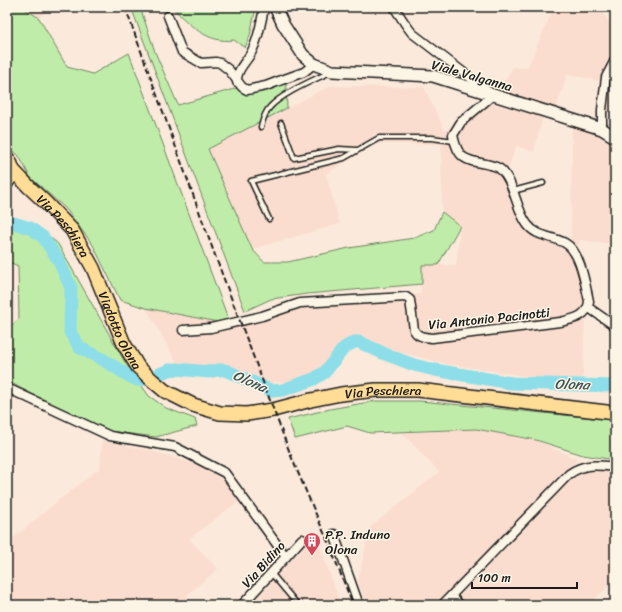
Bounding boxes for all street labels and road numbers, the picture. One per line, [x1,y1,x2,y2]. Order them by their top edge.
street label: Viale Valganna [429,53,515,98]
street label: Via Peschiera [31,189,96,262]
street label: Viadotto Olona [92,288,148,375]
street label: Via Antonio Pacinotti [427,301,551,336]
street label: Via Peschiera [344,379,422,405]
street label: Via Bidino [236,535,291,593]

